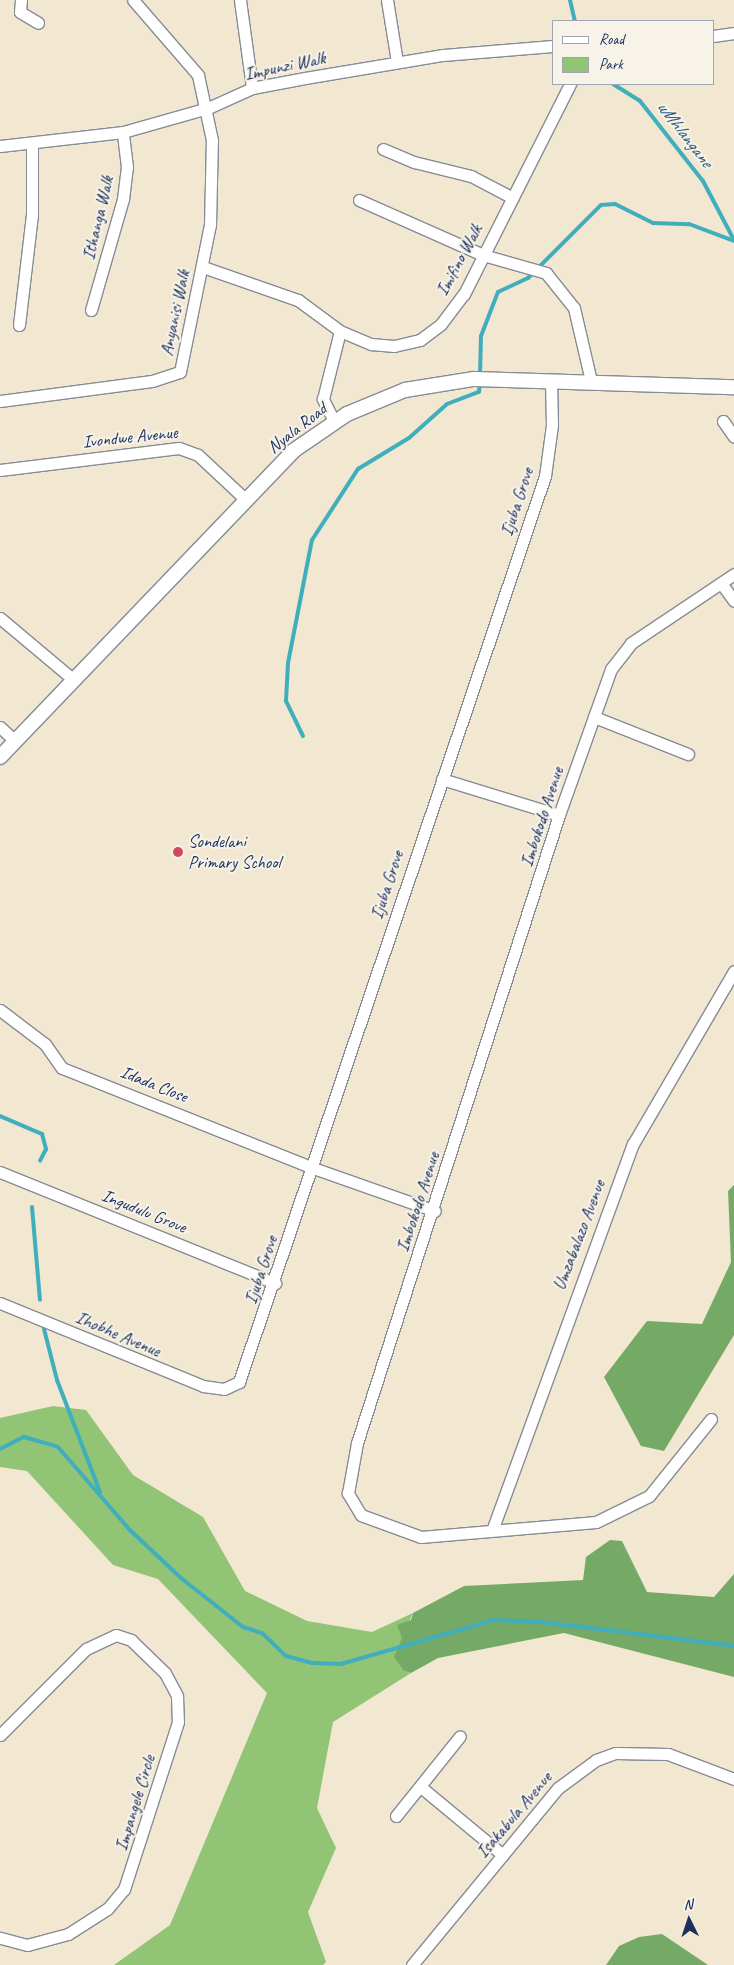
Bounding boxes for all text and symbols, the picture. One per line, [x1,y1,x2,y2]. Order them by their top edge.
legend [552,20,714,85]
text: Road [599,30,624,49]
street label: Impunzi Walk [242,47,328,85]
text: Park [599,55,623,74]
water label: uMhlangane [651,96,717,172]
street label: Ithanga Walk [78,174,118,262]
street label: Imifino Walk [431,220,487,300]
street label: Anyanisi Walk [155,268,195,358]
street label: Nyala Road [263,398,331,458]
street label: Ivondwe Avenue [82,421,178,453]
street label: Ijuba Grove [496,465,538,539]
street label: Imbokodo Avenue [516,764,568,870]
place label: Sondelani Primary School [188,831,280,874]
marker: Sondelani Primary School [172,846,184,858]
street label: Ijuba Grove [366,848,408,922]
street label: Idada Close [117,1061,191,1107]
street label: Imbokodo Avenue [392,1149,444,1255]
street label: Umzabalazo Avenue [548,1177,610,1293]
street label: Ingudulu Grove [99,1184,189,1238]
street label: Ijuba Grove [240,1233,282,1307]
street label: Ihobhe Avenue [72,1306,164,1362]
street label: Impangele Circle [110,1752,160,1854]
street label: Isakabula Avenue [472,1767,556,1863]
north arrow [664,1895,714,1945]
text: N [683,1896,693,1913]

